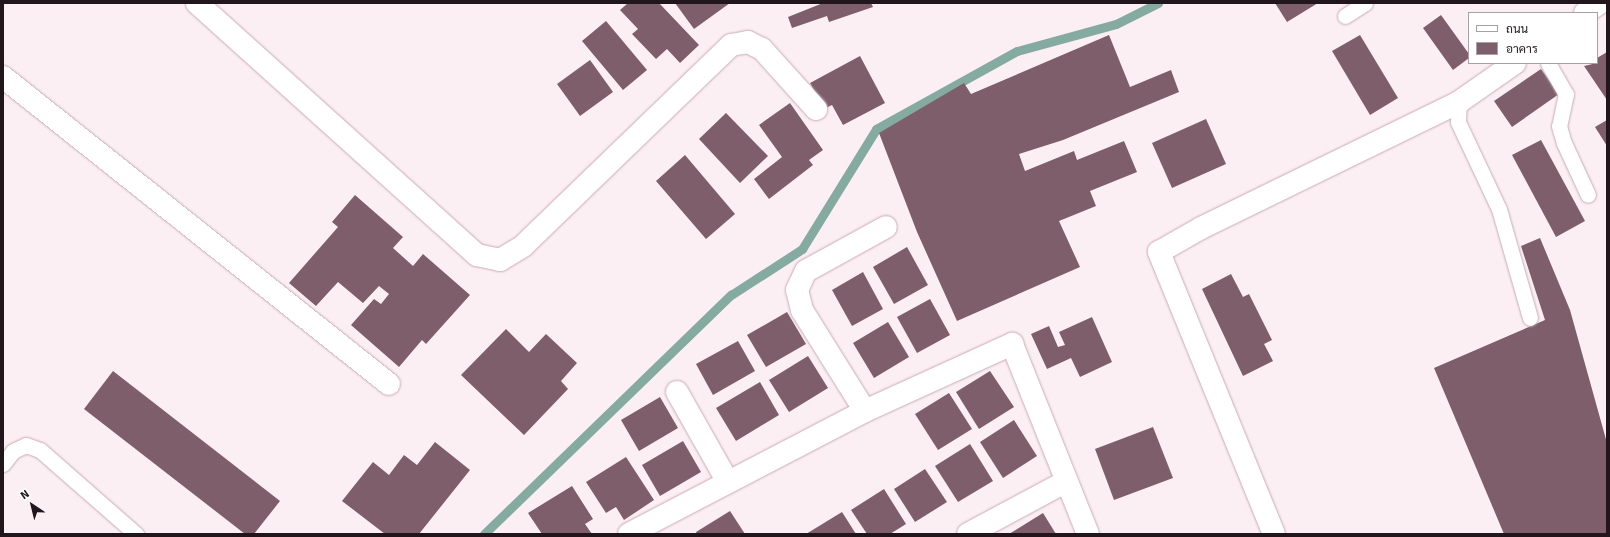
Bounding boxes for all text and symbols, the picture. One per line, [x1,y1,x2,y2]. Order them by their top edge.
legend [1468,12,1598,64]
text: ถนน [1506,22,1528,37]
text: อาคาร [1506,42,1538,57]
north arrow [12,485,52,525]
text: N [18,487,32,502]

